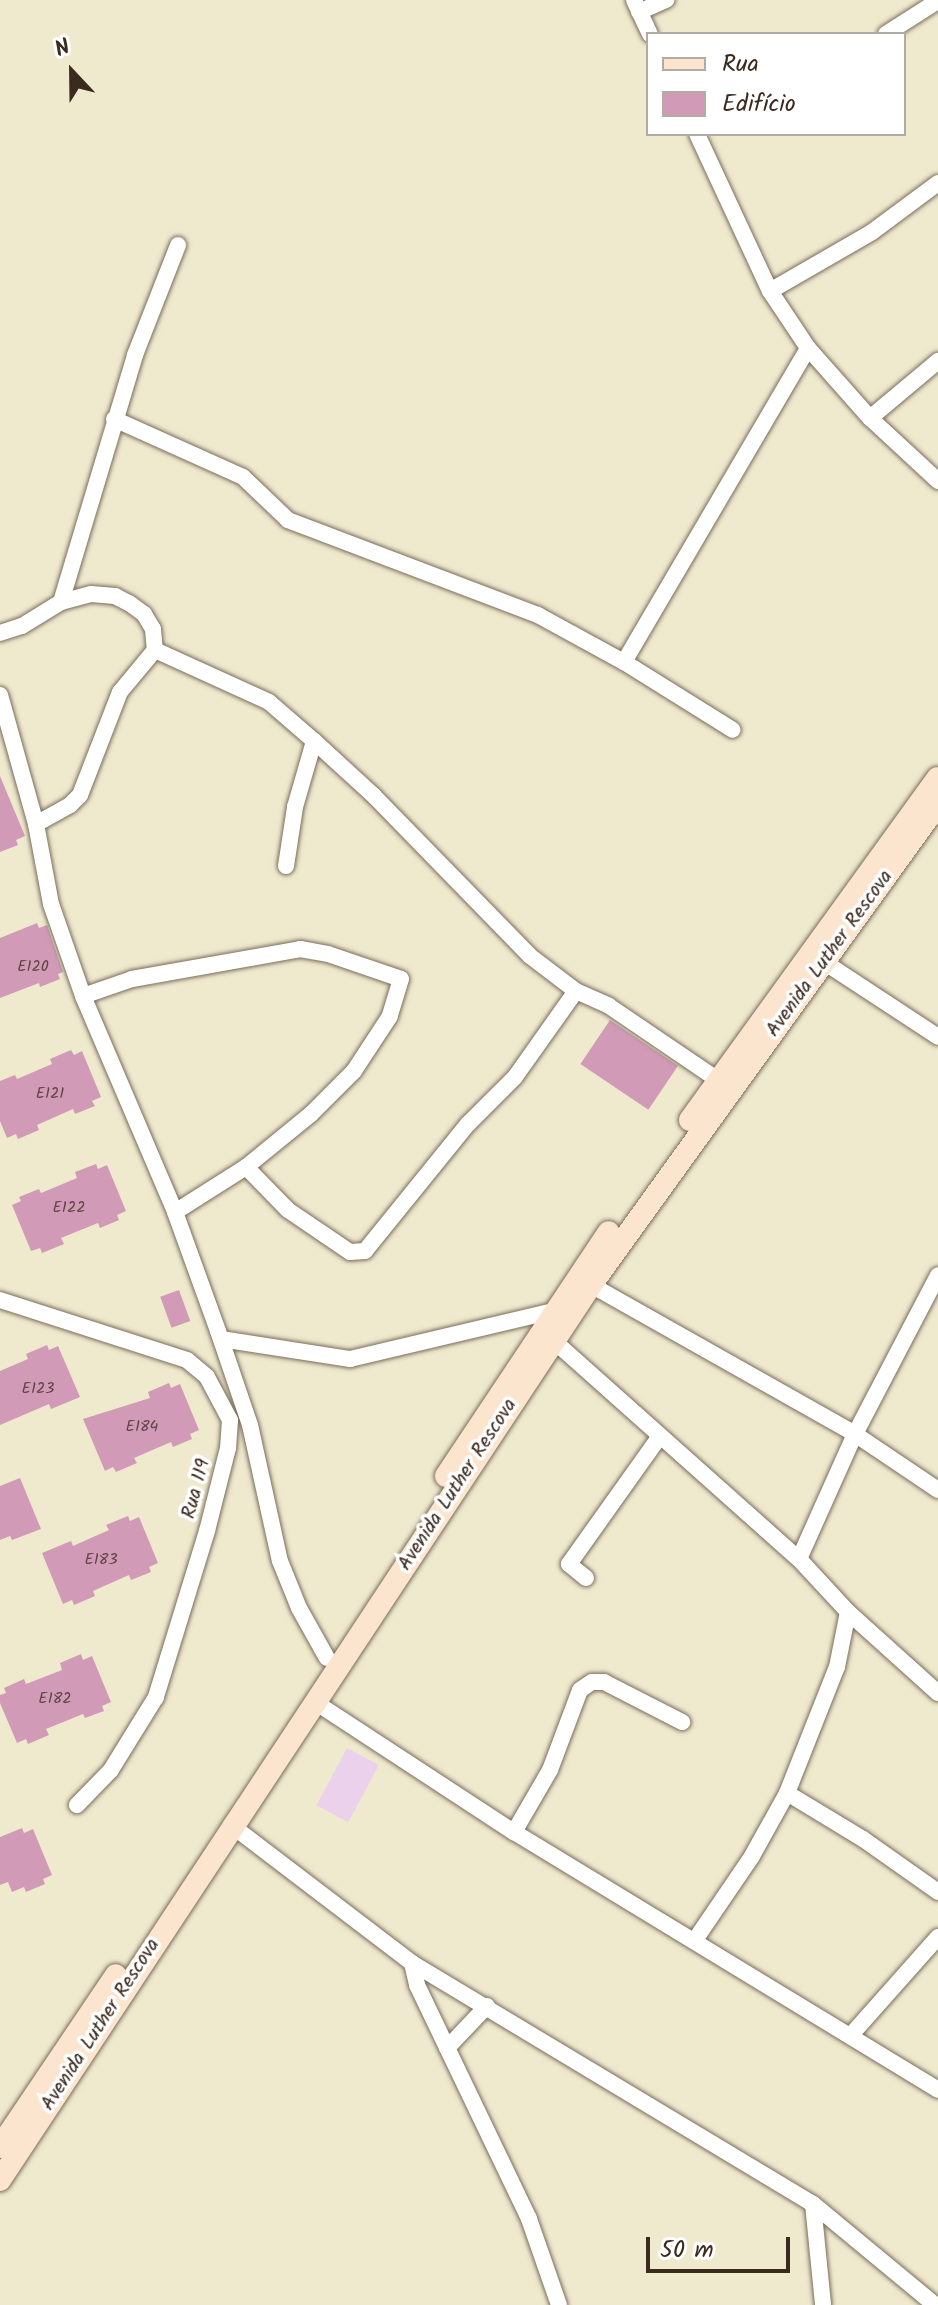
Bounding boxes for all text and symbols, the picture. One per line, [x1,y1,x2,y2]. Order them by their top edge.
text: N [50,30,76,68]
north arrow [32,32,112,112]
legend [646,32,906,136]
text: Rua [722,45,759,84]
text: Edifício [722,85,796,124]
street label: Avenida Luther Rescova [762,866,898,1042]
house number: E120 [17,957,49,977]
house number: E121 [36,1084,64,1104]
house number: E122 [53,1198,85,1218]
house number: E123 [22,1379,54,1399]
street label: Avenida Luther Rescova [393,1395,523,1575]
house number: E184 [126,1417,158,1437]
street label: Rua 119 [178,1456,216,1522]
house number: E183 [84,1550,118,1570]
house number: E182 [38,1689,72,1709]
street label: Avenida Luther Rescova [36,1935,166,2115]
scale bar [650,2221,794,2271]
text: 50 m [660,2231,714,2270]

